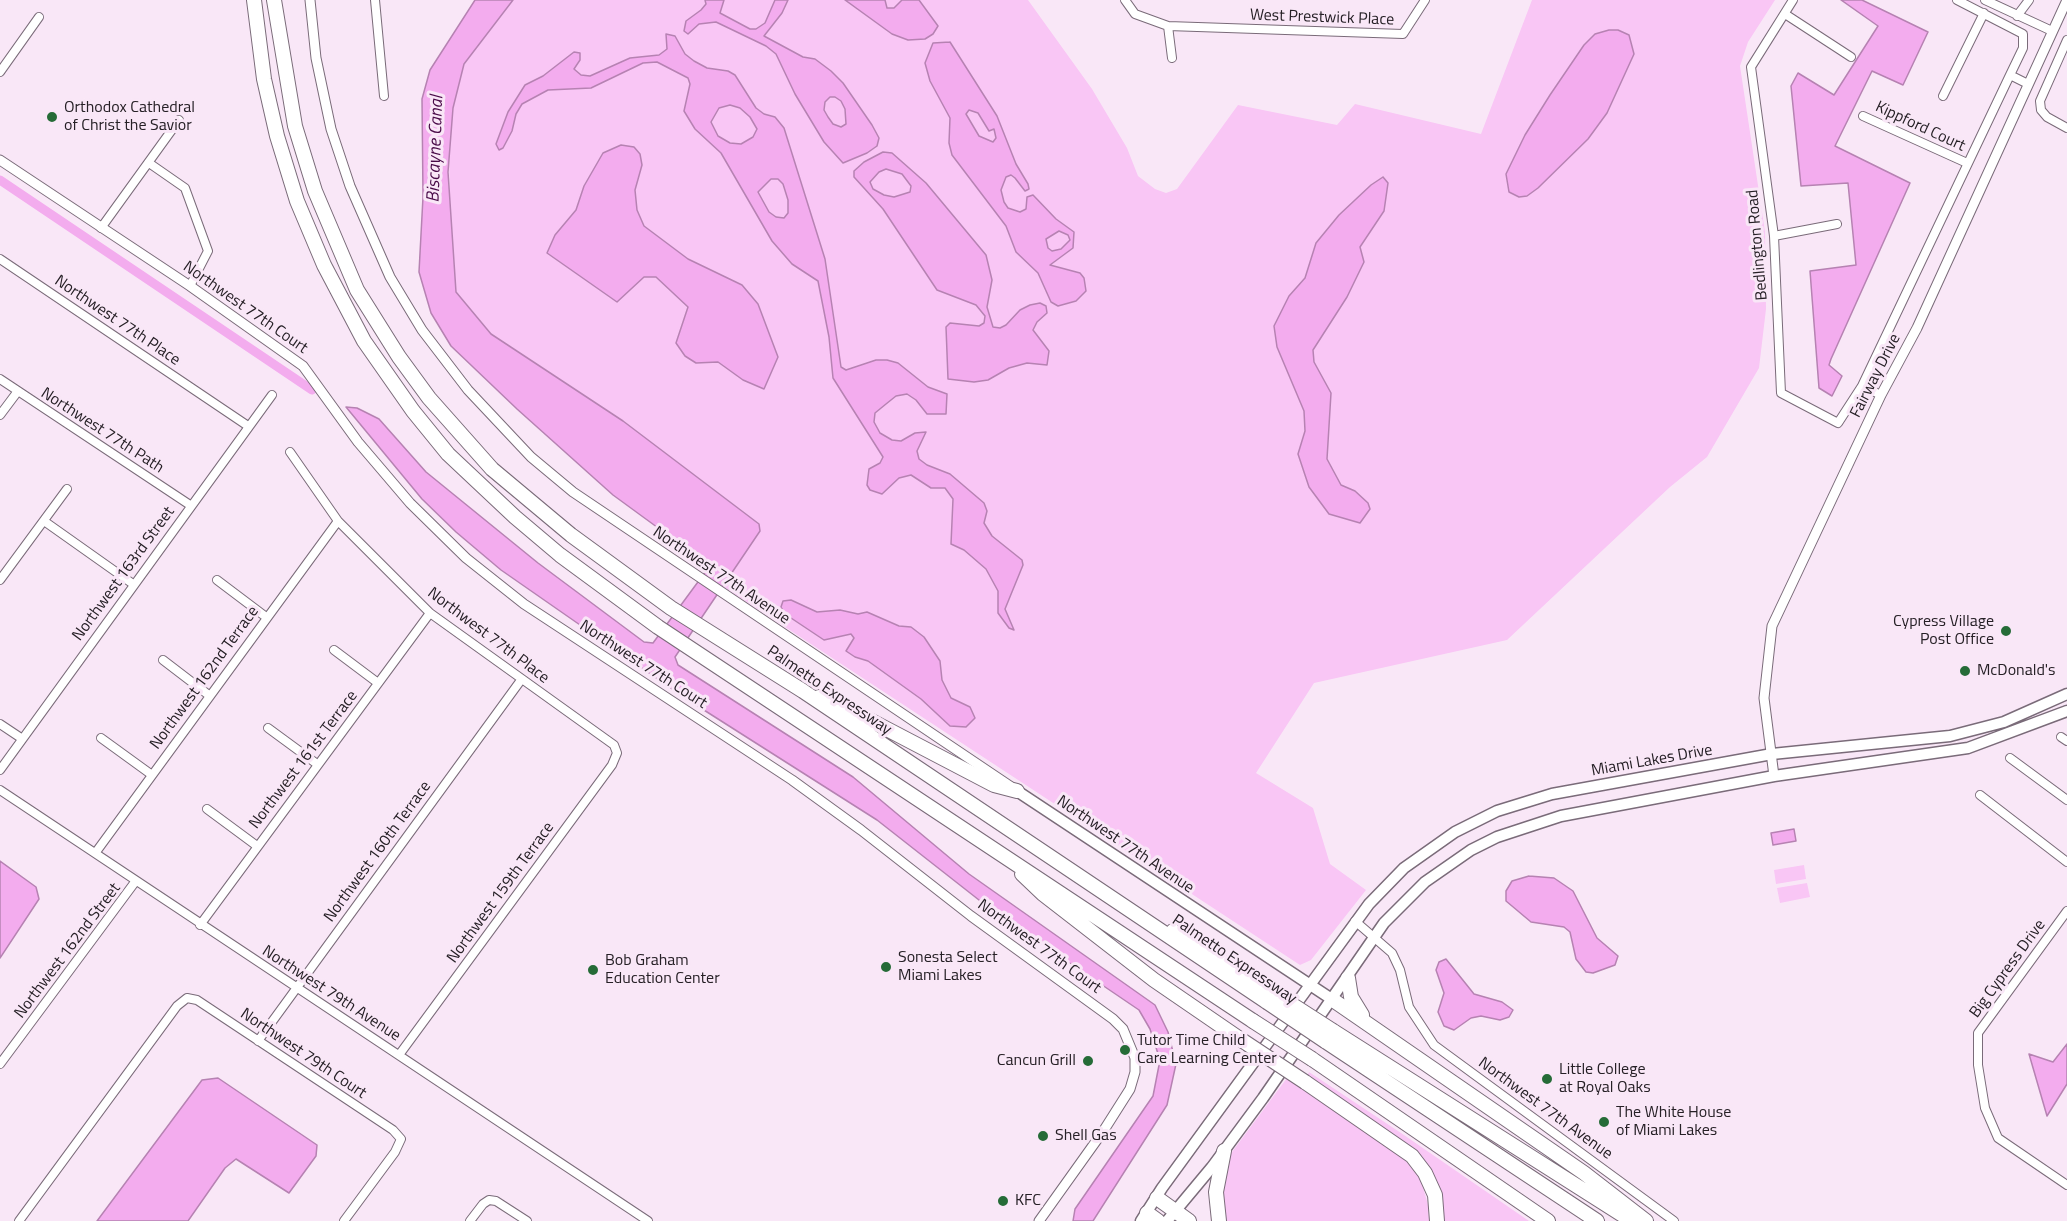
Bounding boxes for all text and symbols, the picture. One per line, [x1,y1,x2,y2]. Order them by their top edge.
street label: West Prestwick Place [1249,6,1395,30]
water label: Biscayne Canal [423,95,449,203]
place label: Orthodox Cathedral of Christ the Savior [64,98,195,136]
street label: Kippford Court [1872,98,1968,156]
marker: Orthodox Cathedral of Christ the Savior [45,110,59,124]
street label: Bedlington Road [1744,189,1772,301]
street label: Northwest 77th Court [179,258,311,358]
street label: Northwest 77th Place [51,272,183,370]
street label: Fairway Drive [1847,331,1905,421]
street label: Northwest 77th Path [37,384,167,478]
street label: Northwest 163rd Street [69,503,179,645]
street label: Northwest 77th Avenue [649,523,793,629]
street label: Northwest 77th Place [423,584,553,688]
street label: Northwest 162nd Terrace [147,603,263,753]
place label: Cypress Village Post Office [1893,612,1994,650]
street label: Northwest 77th Court [576,617,710,713]
marker: Cypress Village Post Office [1999,624,2013,638]
street label: Palmetto Expressway [763,642,895,740]
place label: McDonald's [1977,661,2056,681]
marker: McDonald's [1958,664,1972,678]
street label: Northwest 161st Terrace [246,687,362,833]
street label: Miami Lakes Drive [1590,741,1714,781]
street label: Northwest 160th Terrace [320,778,436,926]
street label: Northwest 77th Avenue [1053,792,1197,898]
street label: Northwest 159th Terrace [443,819,559,967]
street label: Northwest 162nd Street [11,880,125,1022]
street label: Northwest 77th Court [974,896,1104,998]
street label: Palmetto Expressway [1168,911,1300,1009]
street label: Big Cypress Drive [1966,916,2050,1022]
street label: Northwest 79th Avenue [258,942,404,1046]
place label: Sonesta Select Miami Lakes [898,948,998,986]
place label: Bob Graham Education Center [605,951,720,989]
marker: Sonesta Select Miami Lakes [879,960,893,974]
marker: Bob Graham Education Center [586,963,600,977]
street label: Northwest 79th Court [236,1005,370,1103]
place label: Tutor Time Child Care Learning Center [1137,1031,1277,1069]
marker: Tutor Time Child Care Learning Center [1118,1043,1132,1057]
place label: Cancun Grill [997,1051,1076,1071]
marker: Cancun Grill [1081,1054,1095,1068]
street label: Northwest 77th Avenue [1474,1054,1616,1164]
place label: Little College at Royal Oaks [1559,1060,1651,1098]
marker: Little College at Royal Oaks [1540,1072,1554,1086]
place label: The White House of Miami Lakes [1616,1103,1731,1141]
marker: The White House of Miami Lakes [1597,1115,1611,1129]
place label: Shell Gas [1055,1126,1117,1146]
marker: Shell Gas [1036,1129,1050,1143]
place label: KFC [1015,1191,1041,1211]
marker: KFC [996,1194,1010,1208]

